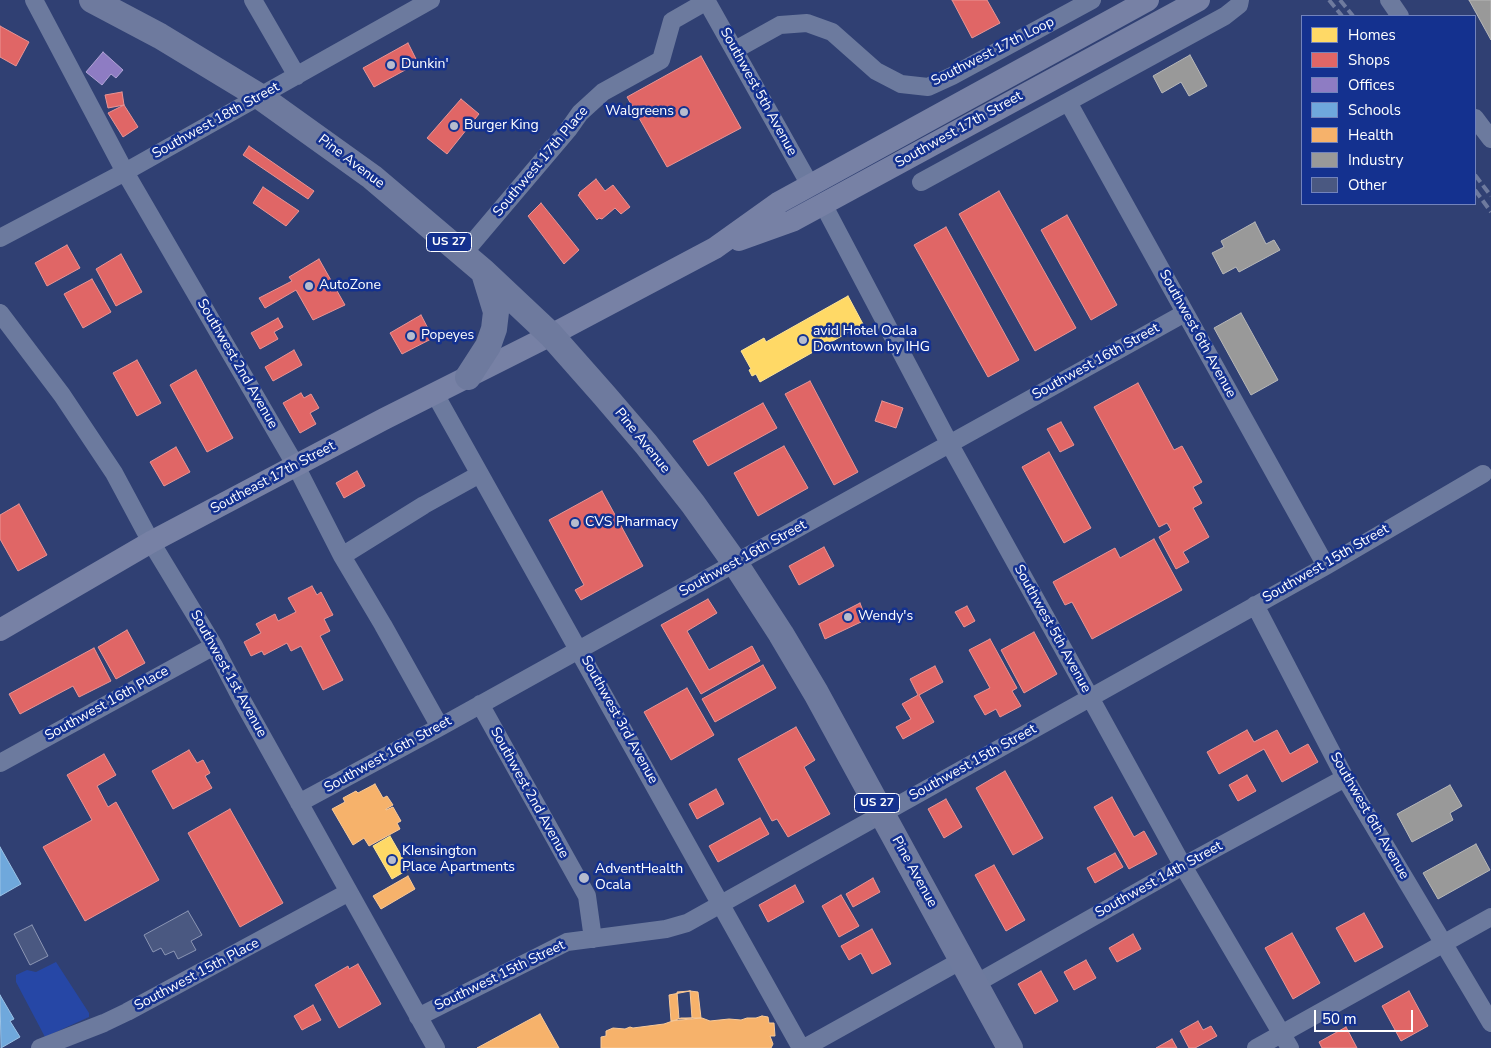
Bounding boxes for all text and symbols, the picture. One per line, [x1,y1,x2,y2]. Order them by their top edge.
street label: Southwest 17th Loop [929,14,1057,90]
legend [1301,15,1476,205]
street label: Southwest 5th Avenue [716,25,800,159]
text: Homes [1348,25,1396,45]
text: Shops [1348,50,1390,70]
place label: Dunkin' [401,57,448,73]
marker: Dunkin' [385,59,397,71]
text: Offices [1348,75,1395,95]
street label: Southwest 18th Street [149,79,283,163]
street label: Southwest 17th Street [892,88,1026,172]
text: Schools [1348,100,1401,120]
street label: Southwest 17th Place [490,103,592,221]
place label: Walgreens [605,104,674,120]
marker: Walgreens [678,106,690,118]
place label: Burger King [464,118,539,134]
marker: Burger King [448,120,460,132]
text: Health [1348,125,1393,145]
street label: Pine Avenue [314,132,388,192]
text: Industry [1348,150,1403,170]
text: Other [1348,175,1387,195]
road number: US 27 [426,232,472,252]
street label: Southwest 6th Avenue [1155,267,1239,401]
place label: AutoZone [319,278,381,294]
marker: AutoZone [303,280,315,292]
street label: Southwest 2nd Avenue [193,296,281,432]
street label: Southwest 16th Street [1029,320,1163,404]
place label: avid Hotel Ocala Downtown by IHG [813,324,930,357]
place label: Popeyes [421,328,474,344]
marker: Popeyes [405,330,417,342]
marker: avid Hotel Ocala Downtown by IHG [797,334,809,346]
street label: Pine Avenue [611,405,673,477]
street label: Southeast 17th Street [208,438,338,518]
place label: CVS Pharmacy [585,515,678,531]
marker: CVS Pharmacy [569,517,581,529]
street label: Southwest 16th Street [676,517,810,601]
street label: Southwest 15th Street [1260,521,1392,607]
street label: Southwest 5th Avenue [1010,562,1094,696]
street label: Southwest 1st Avenue [186,608,270,740]
place label: Wendy's [858,609,913,625]
marker: Wendy's [842,611,854,623]
street label: Southwest 3rd Avenue [577,653,661,787]
street label: Southwest 16th Place [42,663,172,745]
street label: Southwest 16th Street [321,713,455,797]
street label: Southwest 15th Street [906,721,1040,805]
street label: Southwest 2nd Avenue [486,725,572,861]
street label: Southwest 6th Avenue [1326,750,1412,882]
road number: US 27 [854,794,900,812]
street label: Pine Avenue [888,833,940,911]
street label: Southwest 14th Street [1092,838,1226,922]
place label: KIensington Place Apartments [402,844,515,876]
marker: KIensington Place Apartments [386,854,398,866]
place label: AdventHealth Ocala [595,862,683,894]
marker: AdventHealth Ocala [577,871,591,885]
street label: Southwest 15th Place [132,935,262,1015]
street label: Southwest 15th Street [432,937,568,1015]
scale bar [1316,1000,1415,1032]
text: 50 m [1322,1009,1357,1029]

